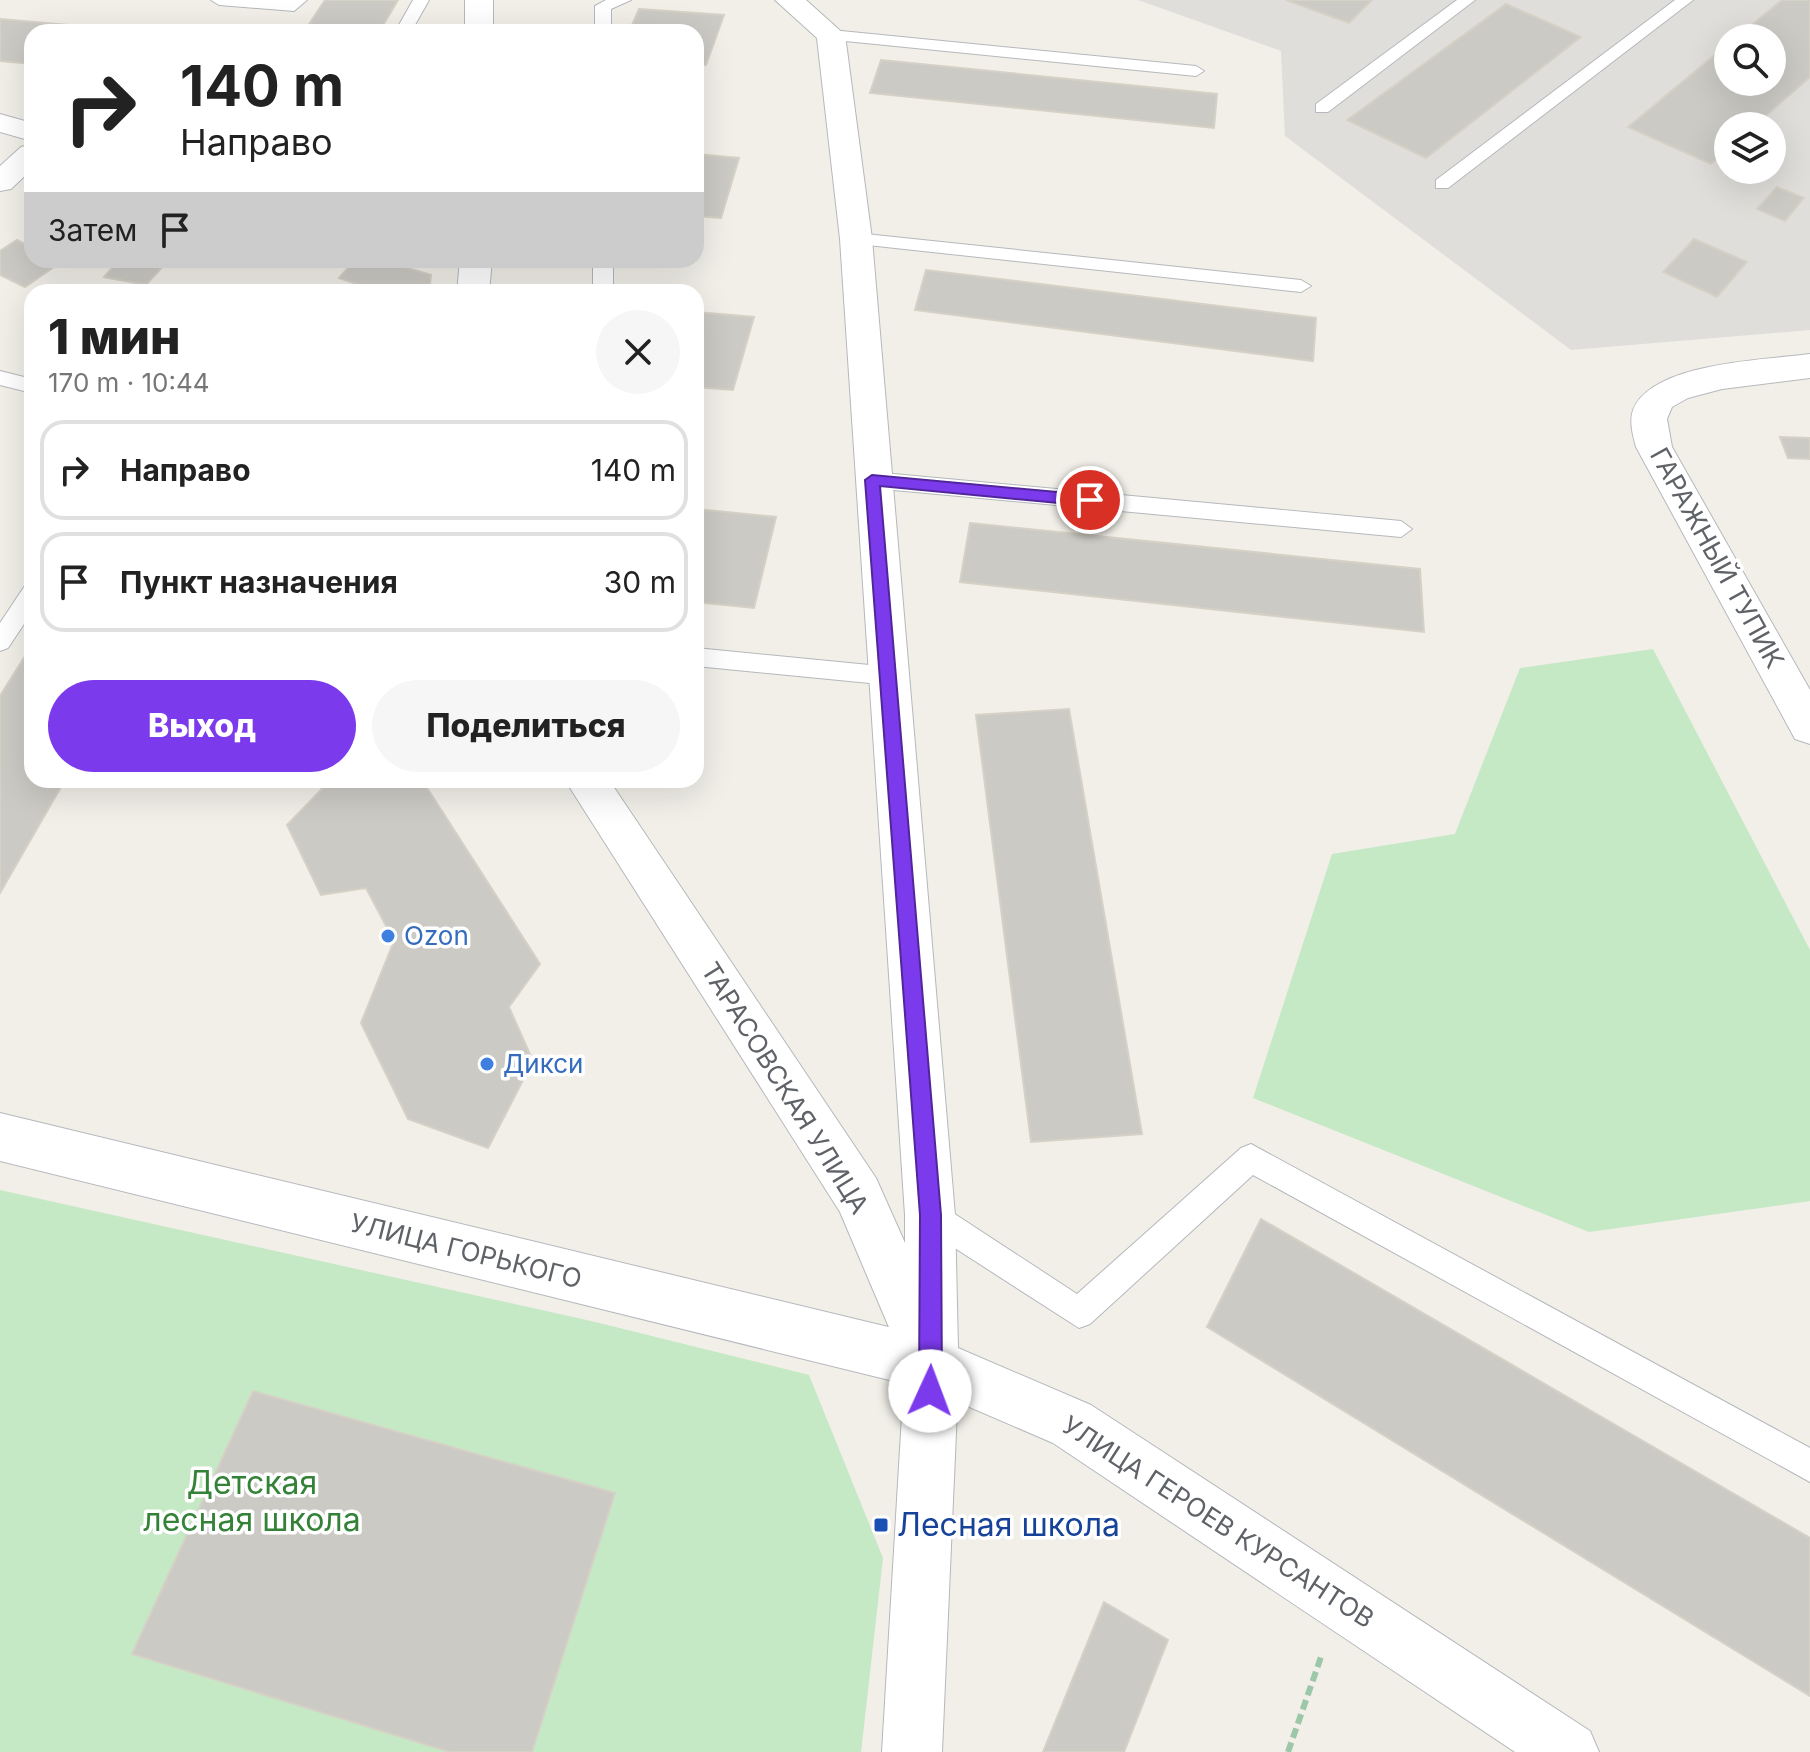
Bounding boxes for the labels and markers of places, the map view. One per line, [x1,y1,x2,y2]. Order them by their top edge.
pin [1056,466,1124,534]
place label: Ozon [404,920,469,951]
marker: Ozon [379,927,397,945]
place label: Дикси [503,1048,583,1079]
marker: Дикси [478,1055,496,1073]
place label: Лесная школа [897,1505,1120,1544]
marker: Лесная школа [872,1516,890,1534]

